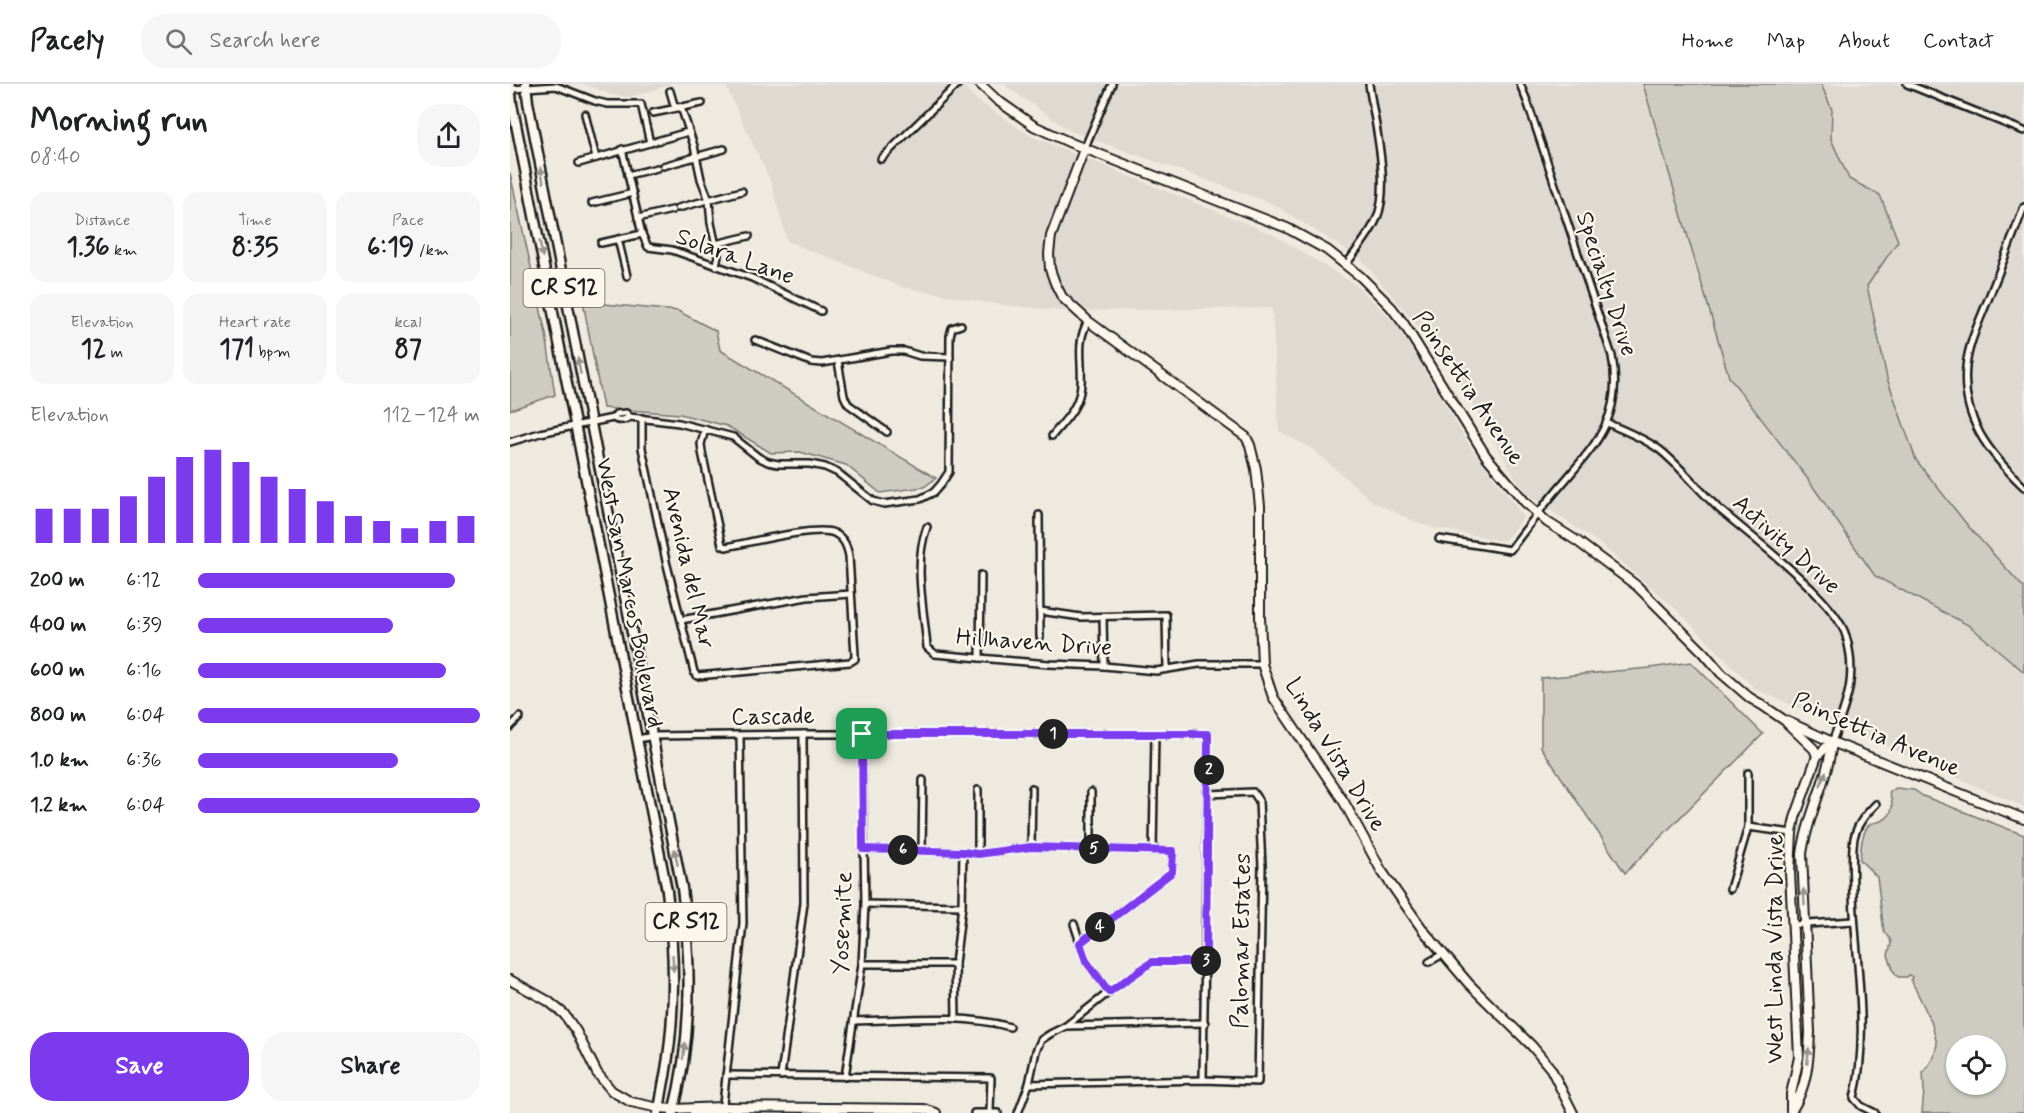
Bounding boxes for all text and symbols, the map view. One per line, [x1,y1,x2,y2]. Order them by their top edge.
search box [141,14,561,68]
text: Pacely [30,23,105,60]
icon: search [162,25,195,58]
text: Search here [210,27,320,55]
text: Home [1682,27,1734,55]
text: Map [1767,27,1805,55]
text: About [1838,27,1890,55]
text: Contact [1923,27,1994,55]
text: Morning run [30,99,208,143]
button: share [417,104,480,167]
text: 08:40 [30,144,81,171]
one-way arrow [537,165,546,184]
street label: Specialty Drive [1568,208,1644,360]
text: Distance [74,210,130,231]
text: Time [238,210,272,231]
text: Pace [392,210,424,231]
street label: Solara Lane [671,221,799,293]
text: 1.36 [67,231,110,265]
text: 8:35 [231,231,279,265]
text: 6:19 [367,231,414,265]
text: km [110,240,137,261]
text: /km [414,240,449,261]
one-way arrow [537,240,546,259]
road number: CR S12 [524,269,604,307]
street label: Poinsettia Avenue [1405,305,1531,471]
text: Elevation [71,312,134,333]
text: Heart rate [219,312,291,333]
text: kcal [395,312,421,333]
text: 12 [81,333,106,367]
text: 171 [219,333,254,367]
text: 87 [394,333,422,367]
text: m [106,342,123,363]
text: bpm [254,342,291,363]
one-way arrow [574,357,583,376]
text: Elevation [30,402,109,429]
text: 112–124 m [383,402,480,429]
street label: West San Marcos Boulevard [588,455,670,731]
street label: Avenida del Mar [654,484,722,652]
street label: Activity Drive [1725,488,1847,602]
text: 200 m [30,567,85,594]
text: 6:12 [126,567,161,594]
text: 400 m [30,612,86,639]
text: 6:39 [126,612,163,639]
street label: Hillhaven Drive [955,622,1113,664]
text: 600 m [30,657,85,684]
text: 6:16 [126,657,162,684]
street label: Linda Vista Drive [1277,673,1393,837]
street label: Poinsettia Avenue [1787,686,1965,784]
street label: Cascade [731,701,815,733]
text: 800 m [30,702,86,729]
text: 6:04 [126,702,165,729]
pin [836,708,887,759]
icon: arrive [845,717,878,750]
pin: 1 [1038,719,1068,749]
text: 1 [1049,723,1057,744]
text: 1.0 km [30,747,89,774]
text: 6:36 [126,747,162,774]
pin: 2 [1194,755,1224,785]
text: 2 [1205,759,1213,780]
one-way arrow [1819,770,1828,788]
text: 1.2 km [30,792,87,819]
text: 6:04 [126,792,165,819]
pin: 5 [1079,834,1109,864]
street label: West Linda Vista Drive [1760,834,1791,1064]
pin: 6 [888,835,918,865]
text: 5 [1089,838,1099,859]
text: 6 [899,839,907,860]
one-way arrow [671,848,680,867]
street label: Palomar Estates [1225,853,1259,1029]
street label: Yosemite [826,871,860,975]
one-way arrow [1799,887,1808,906]
road number: CR S12 [646,903,726,941]
pin: 4 [1085,912,1115,942]
text: 4 [1095,916,1105,937]
pin: 3 [1191,946,1221,976]
text: 3 [1202,950,1210,971]
one-way arrow [669,953,678,972]
button: Save [30,1032,249,1101]
button: Share [261,1032,480,1101]
map controls [1946,1035,2006,1095]
button: locate [1946,1035,2006,1095]
one-way arrow [680,1041,689,1060]
one-way arrow [1804,1046,1813,1065]

